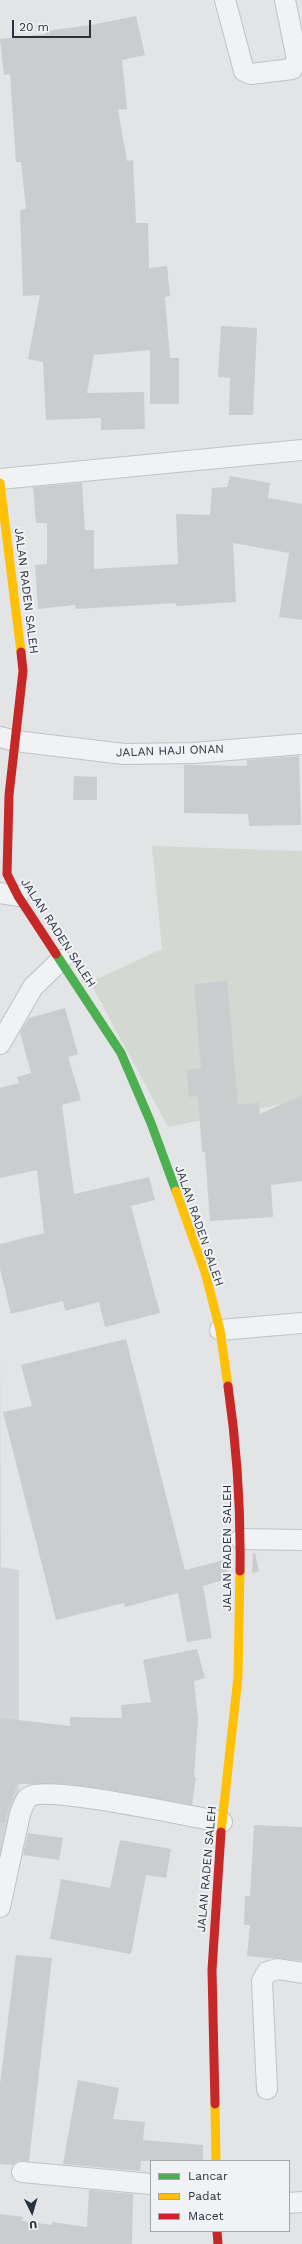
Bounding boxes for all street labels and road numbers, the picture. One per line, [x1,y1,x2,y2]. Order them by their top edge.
street label: JALAN RADEN SALEH [11,527,41,655]
street label: JALAN HAJI ONAN [116,742,224,760]
street label: JALAN RADEN SALEH [17,876,99,990]
street label: JALAN RADEN SALEH [172,1164,226,1288]
street label: JALAN RADEN SALEH [220,1485,234,1611]
street label: JALAN RADEN SALEH [194,1805,220,1933]

